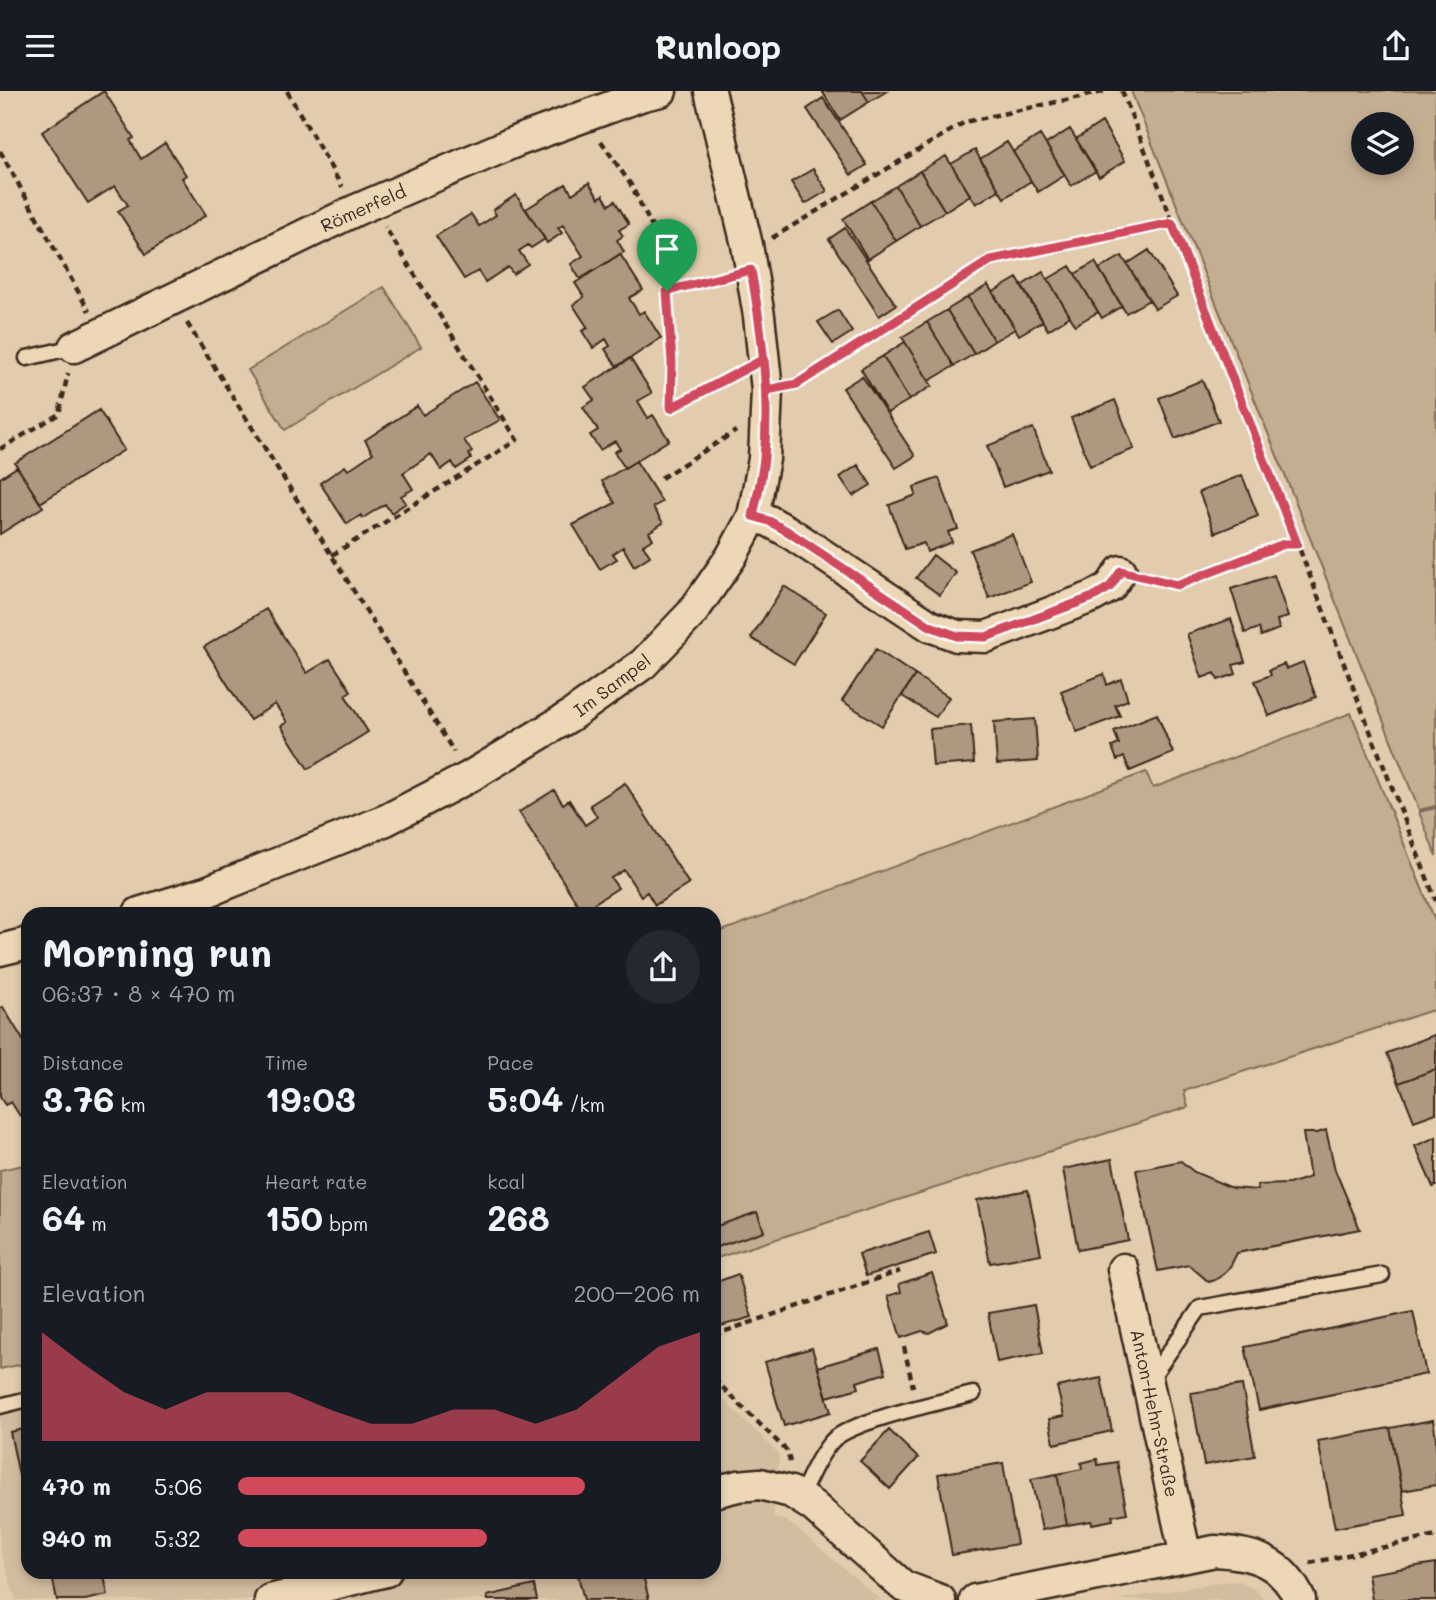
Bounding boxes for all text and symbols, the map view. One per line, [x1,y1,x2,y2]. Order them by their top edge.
text: Runloop [655,25,781,67]
icon: menu [21,27,59,65]
icon: share [1377,27,1415,65]
map controls [1351,112,1414,175]
button: layers [1351,112,1414,175]
street label: Römerfeld [317,179,409,237]
pin [637,219,697,291]
icon: arrive [648,230,686,268]
street label: Im Sampel [569,648,655,722]
text: Morning run [42,927,272,977]
button: share [626,930,700,1004]
text: 06:37 · 8 × 470 m [42,978,235,1008]
text: Distance [42,1050,124,1075]
text: Time [265,1050,308,1075]
text: Pace [487,1050,534,1075]
text: 3.76 [42,1075,114,1121]
text: 19:03 [265,1075,356,1121]
text: 5:04 [487,1075,564,1121]
text: km [114,1092,146,1117]
text: /km [564,1092,605,1117]
text: Elevation [42,1169,127,1194]
text: Heart rate [265,1169,367,1194]
text: kcal [487,1169,525,1194]
text: 64 [42,1194,85,1240]
text: 150 [265,1194,323,1240]
text: 268 [487,1194,550,1240]
text: m [85,1211,107,1236]
text: bpm [323,1211,368,1236]
text: Elevation [42,1278,145,1308]
text: 200–206 m [573,1278,700,1308]
street label: Anton-Hehn-Straße [1125,1327,1185,1499]
text: 470 m [42,1471,111,1501]
text: 5:06 [154,1471,203,1501]
text: 940 m [42,1523,112,1553]
text: 5:32 [154,1523,201,1553]

